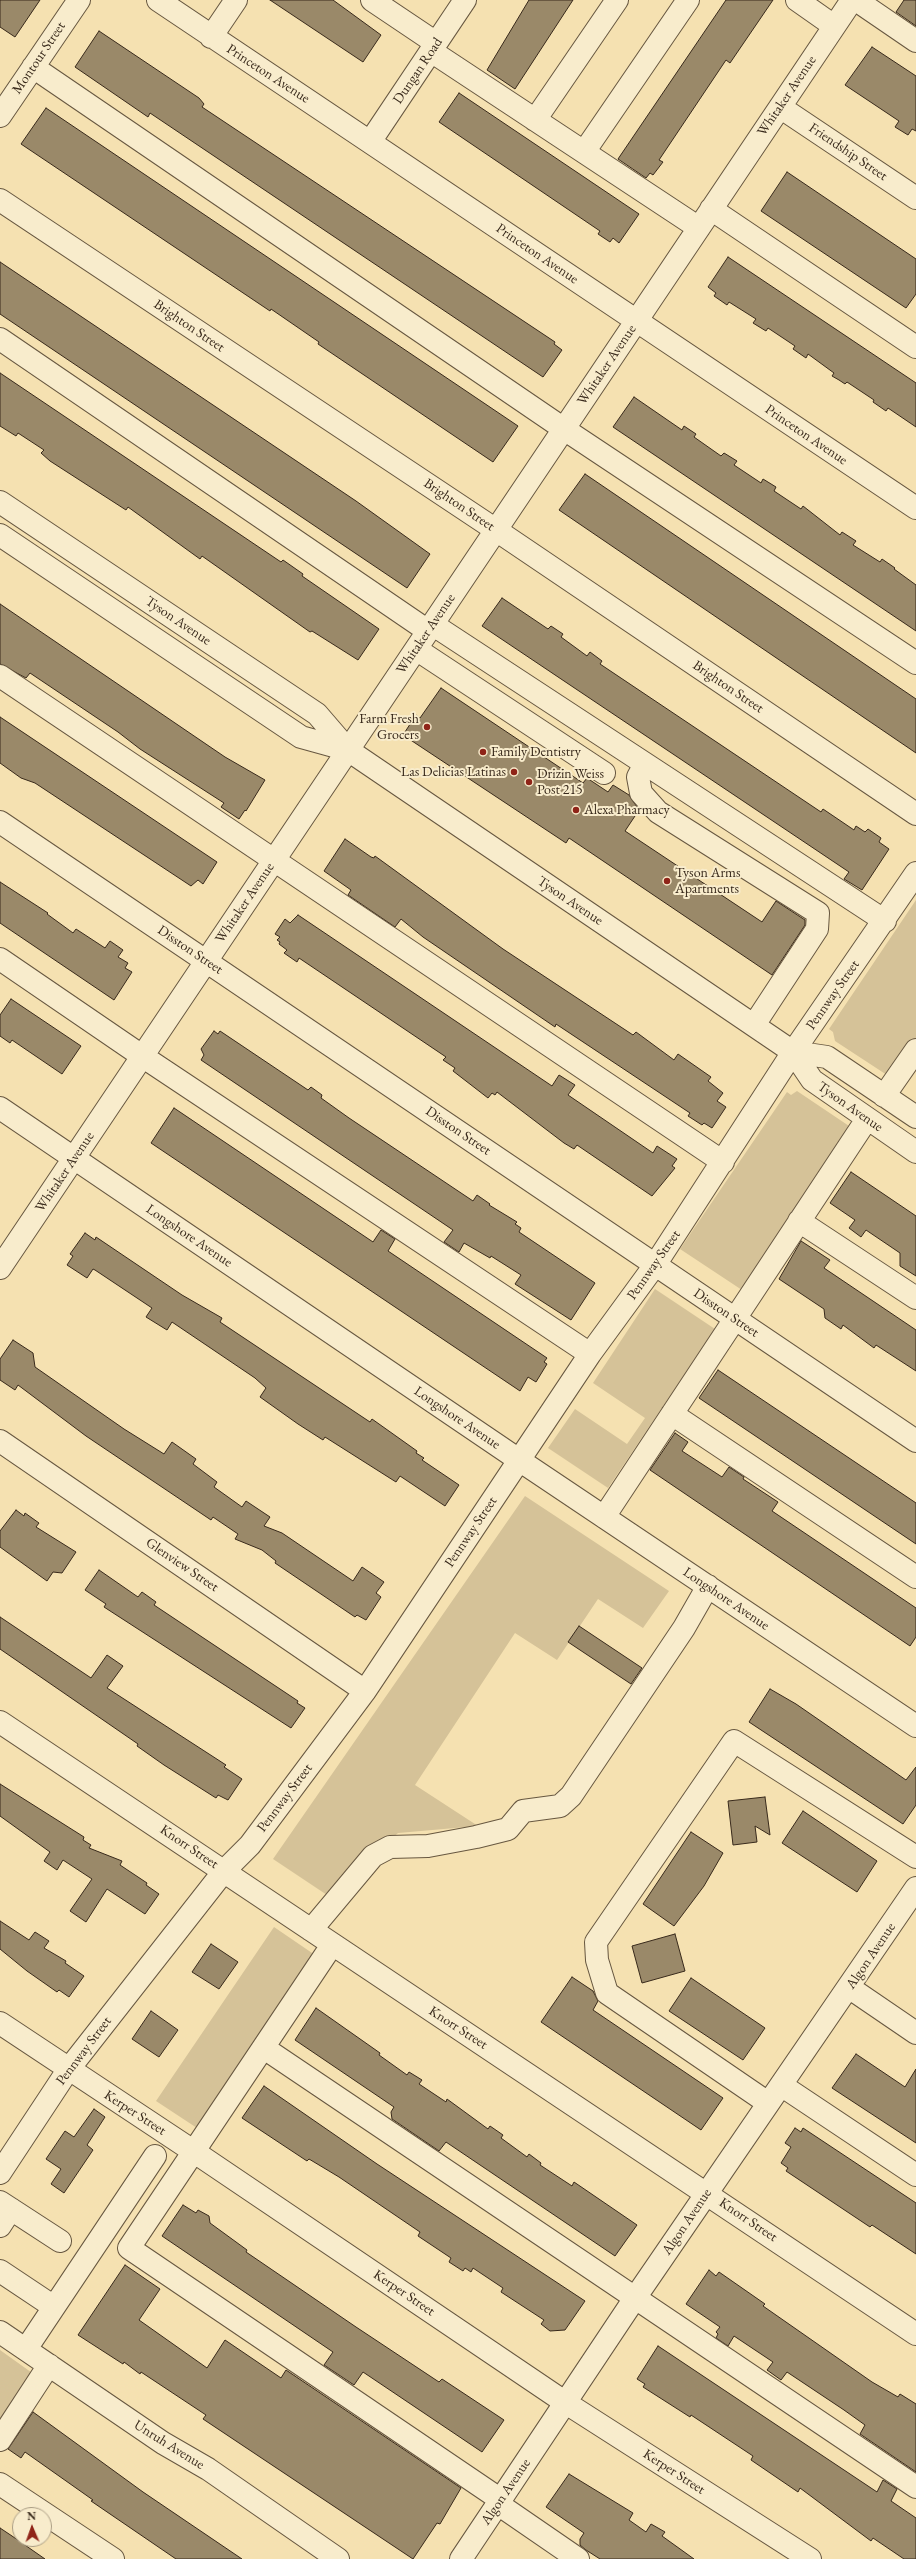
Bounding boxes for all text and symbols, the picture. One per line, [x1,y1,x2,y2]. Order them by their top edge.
street label: Montour Street [9,19,69,97]
street label: Dungan Road [390,35,446,107]
street label: Princeton Avenue [223,41,313,107]
street label: Whitaker Avenue [754,53,820,139]
street label: Friendship Street [806,120,890,184]
street label: Princeton Avenue [493,220,581,288]
street label: Brighton Street [150,296,228,356]
street label: Whitaker Avenue [574,322,640,408]
street label: Princeton Avenue [762,401,850,469]
street label: Brighton Street [420,475,498,535]
street label: Whitaker Avenue [393,591,459,677]
street label: Tyson Avenue [142,593,214,649]
street label: Brighton Street [689,657,767,717]
place label: Farm Fresh Grocers [359,711,419,744]
marker: Farm Fresh Grocers [422,722,432,732]
place label: Family Dentistry [491,744,581,760]
marker: Family Dentistry [478,747,488,757]
place label: Las Delicias Latinas [401,764,506,780]
place label: Drizin Weiss Post 215 [537,766,604,798]
marker: Las Delicias Latinas [509,767,519,777]
marker: Drizin Weiss Post 215 [524,777,534,787]
place label: Alexa Pharmacy [584,802,670,818]
marker: Alexa Pharmacy [571,805,581,815]
street label: Whitaker Avenue [212,860,278,946]
place label: Tyson Arms Apartments [675,865,741,898]
street label: Tyson Avenue [534,873,606,929]
marker: Tyson Arms Apartments [662,876,672,886]
street label: Disston Street [154,922,226,978]
street label: Pennway Street [803,957,863,1033]
street label: Tyson Avenue [814,1078,886,1136]
street label: Disston Street [422,1103,494,1159]
street label: Whitaker Avenue [32,1129,98,1215]
street label: Longshore Avenue [143,1201,235,1271]
street label: Pennway Street [624,1227,684,1303]
street label: Disston Street [690,1285,762,1341]
street label: Longshore Avenue [411,1383,503,1453]
street label: Pennway Street [441,1494,501,1570]
street label: Glenview Street [142,1534,222,1596]
street label: Longshore Avenue [680,1564,772,1634]
street label: Pennway Street [254,1760,316,1836]
street label: Knorr Street [157,1821,221,1873]
street label: Algon Avenue [843,1920,899,1992]
street label: Knorr Street [425,2003,491,2053]
street label: Pennway Street [53,2013,115,2089]
street label: Kerper Street [101,2087,169,2139]
street label: Algon Avenue [659,2186,715,2258]
street label: Knorr Street [716,2194,780,2246]
street label: Kerper Street [370,2266,438,2320]
street label: Unruh Avenue [131,2417,207,2473]
street label: Kerper Street [640,2446,708,2498]
street label: Algon Avenue [478,2456,534,2528]
north arrow [12,2507,52,2547]
text: N [27,2509,36,2523]

